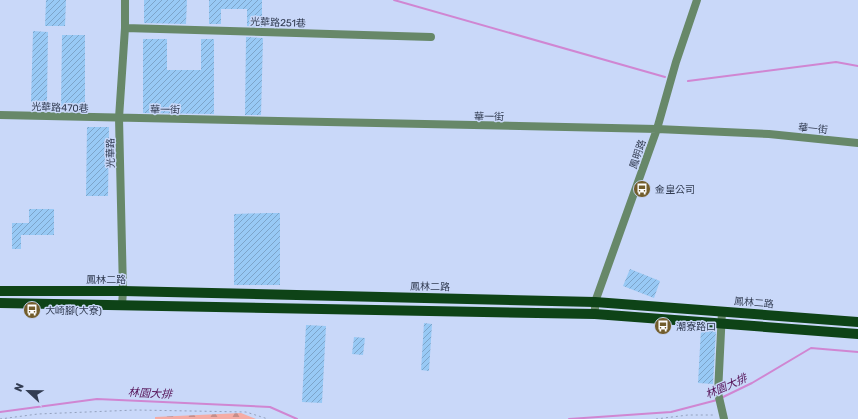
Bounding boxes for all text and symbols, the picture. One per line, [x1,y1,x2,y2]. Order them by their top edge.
street label: 光華路251巷 [250,16,306,30]
street label: 光華路470巷 [31,101,89,115]
street label: 華一街 [150,104,180,116]
street label: 華一街 [474,111,504,123]
street label: 華一街 [797,121,828,137]
street label: 光華路 [105,138,117,168]
street label: 鳳明路 [627,138,649,170]
bus stop icon: 金皇公司 [632,179,652,199]
place label: 金皇公司 [655,184,695,196]
street label: 鳳林二路 [86,274,126,286]
street label: 鳳林二路 [410,281,450,293]
street label: 鳳林二路 [733,295,774,311]
bus stop icon: 大崎腳(大寮) [22,300,42,320]
place label: 大崎腳(大寮) [45,305,102,317]
bus stop icon: 潮寮路口 [653,316,673,336]
place label: 潮寮路口 [676,321,716,333]
north arrow [8,371,48,411]
water label: 林園大排 [703,371,751,401]
text: N [12,381,27,394]
water label: 林園大排 [128,386,174,401]

